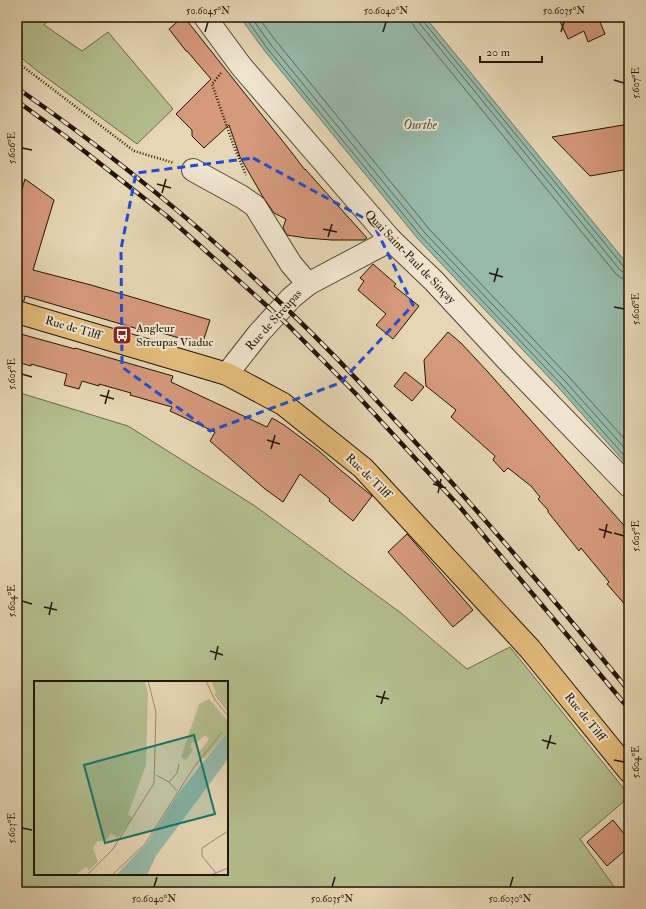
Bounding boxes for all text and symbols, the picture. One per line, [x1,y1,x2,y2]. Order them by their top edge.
text: 50.6045°N [186,5,230,17]
text: 50.6040°N [364,5,408,17]
text: 50.6035°N [543,5,585,17]
scale bar [480,38,542,64]
text: 20 m [486,45,511,60]
text: 5.607°E [630,67,642,99]
water label: Ourthe [403,117,438,133]
text: 5.606°E [6,132,18,164]
street label: Quai Saint-Paul de Sinçay [361,207,459,308]
street label: Rue de Streupas [243,286,305,354]
text: 5.606°E [630,293,642,325]
street label: Rue de Tilff [43,313,105,344]
place label: Angleur Streupas Viaduc [135,321,214,350]
bus stop icon: Angleur Streupas Viaduc [111,324,133,346]
text: 5.605°E [6,358,18,390]
street label: Rue de Tilff [342,451,395,503]
text: 5.605°E [630,520,642,552]
text: 5.604°E [6,585,18,617]
inset map [34,681,228,875]
street label: Rue de Tilff [561,690,610,746]
text: 5.604°E [630,746,642,778]
text: 5.603°E [6,813,18,843]
text: 50.6040°N [132,893,176,905]
text: 50.6035°N [311,893,353,905]
text: 50.6030°N [489,893,532,905]

